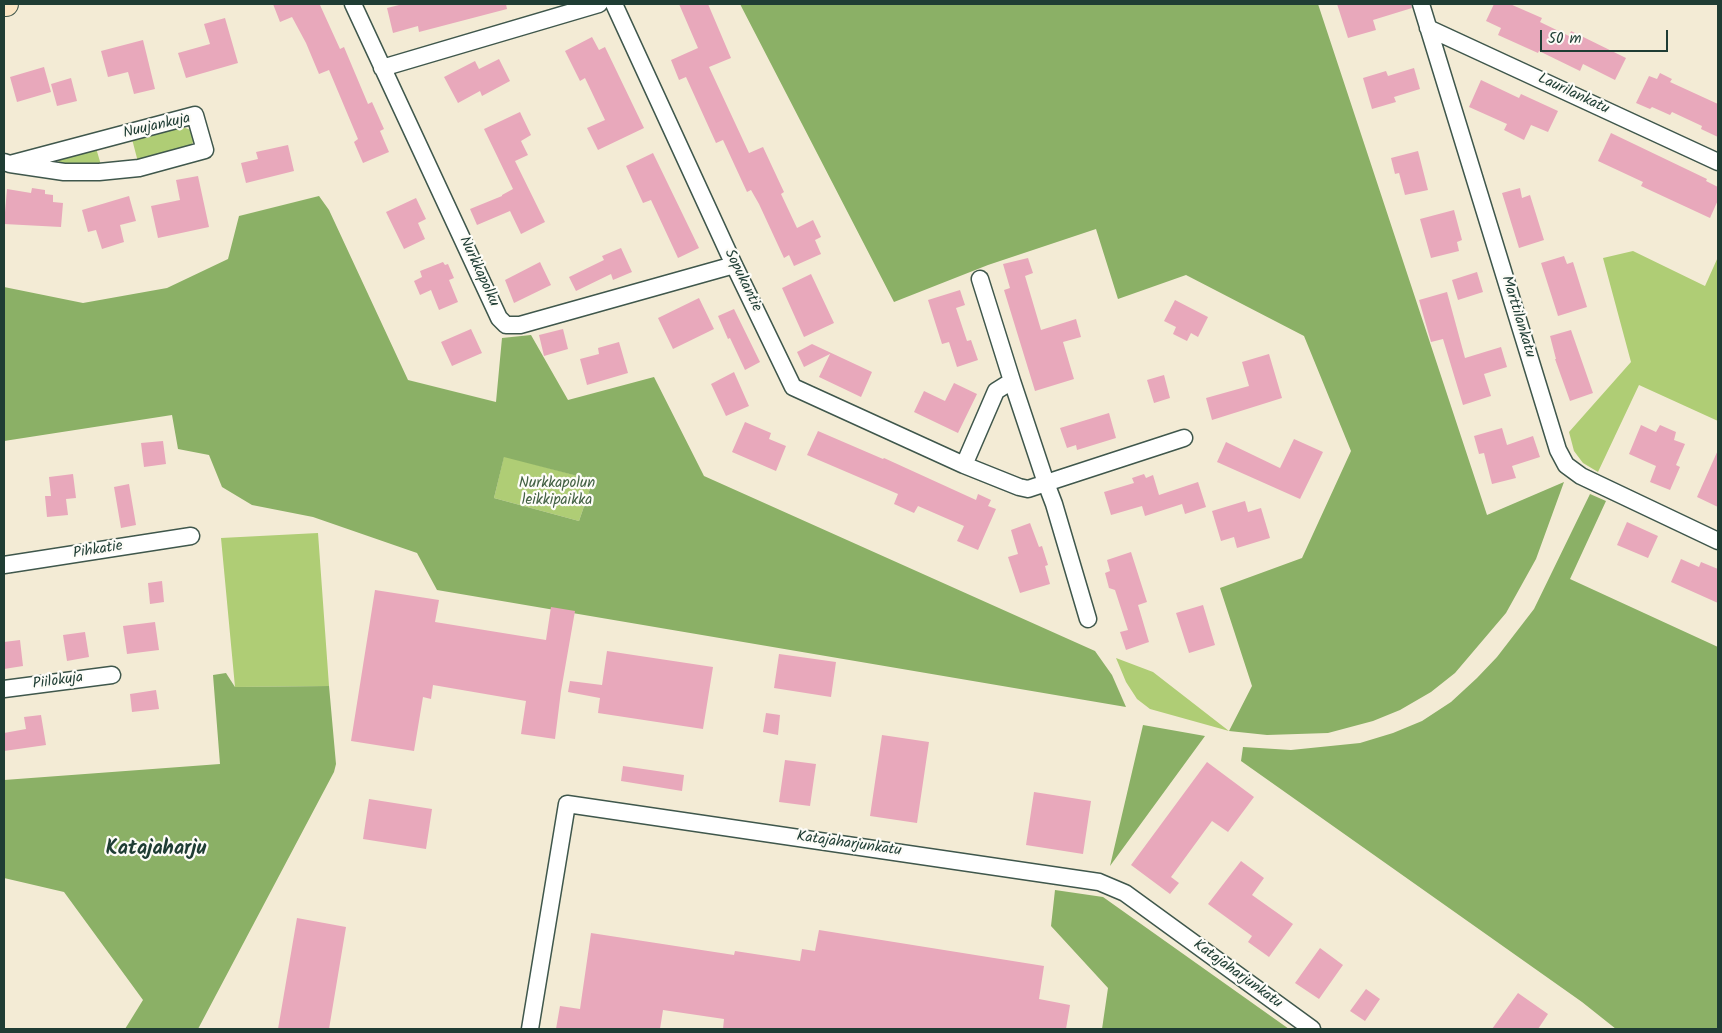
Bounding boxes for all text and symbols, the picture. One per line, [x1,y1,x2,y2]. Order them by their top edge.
scale bar [1542,20,1670,52]
text: 50 m [1548,27,1582,51]
street label: Laurilankatu [1534,71,1612,119]
street label: Nuujankuja [122,111,192,143]
street label: Nurkkapolku [454,234,502,310]
street label: Sopukantie [719,247,765,315]
street label: Marttilankatu [1496,274,1538,360]
park label: Nurkkapolun leikkipaikka [519,475,595,510]
street label: Pihkatie [72,538,124,564]
street label: Piilokuja [32,670,84,694]
street label: Katajaharjunkatu [795,829,903,861]
district label: Katajaharju [106,839,206,863]
street label: Katajaharjunkatu [1189,937,1285,1013]

